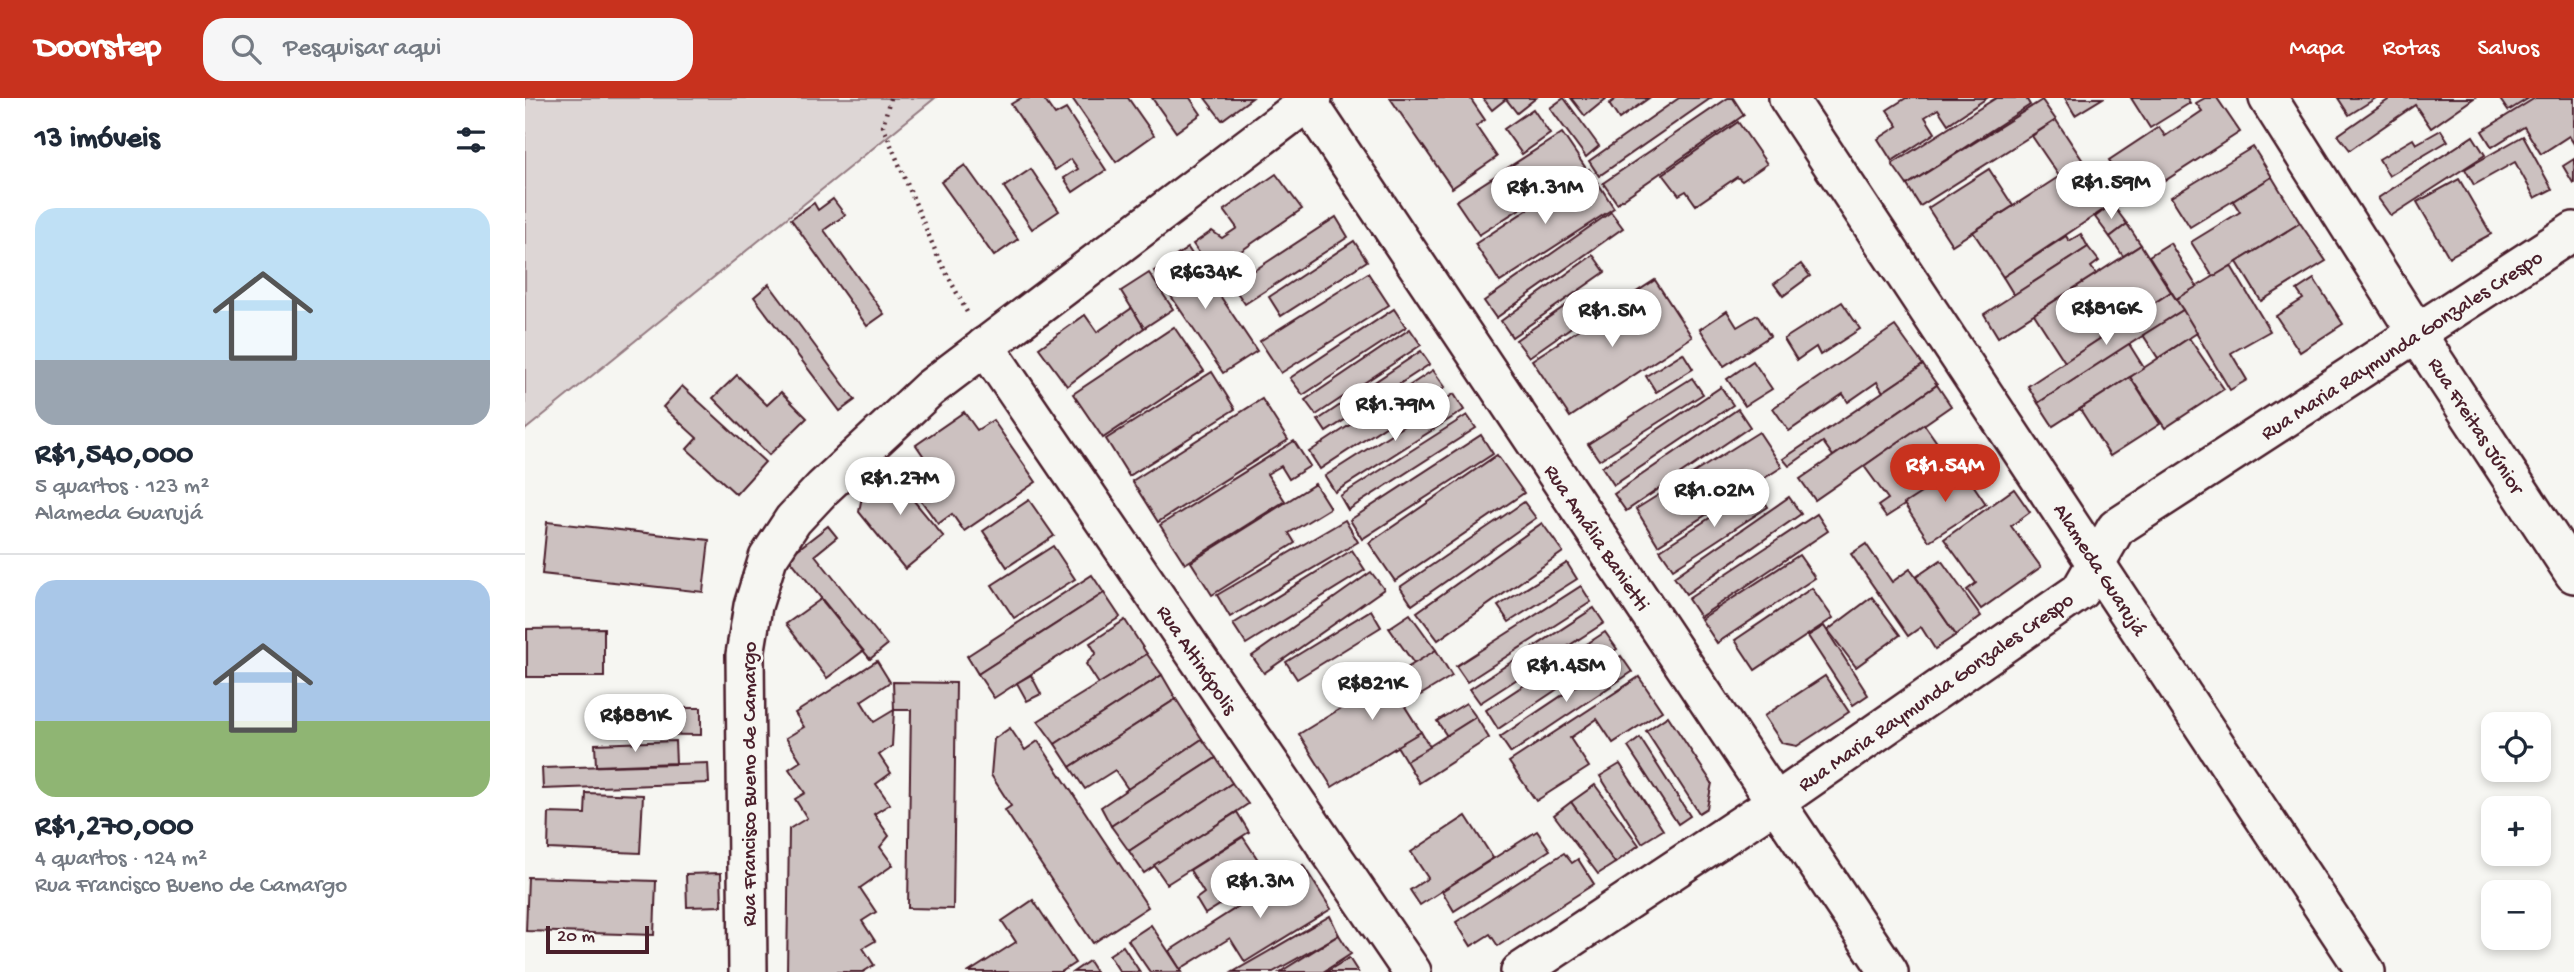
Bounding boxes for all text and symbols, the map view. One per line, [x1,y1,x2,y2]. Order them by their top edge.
search box [203,18,693,81]
text: Doorstep [35,30,161,68]
icon: search [227,30,265,68]
text: Pesquisar aqui [283,34,441,65]
text: Mapa [2289,35,2344,64]
text: Rotas [2382,35,2439,64]
text: Salvos [2477,35,2539,64]
icon: filters [452,121,490,159]
text: 13 imóveis [35,123,159,158]
pin: R$1.59M [2046,162,2176,221]
pin: R$1.31M [1480,166,1610,226]
text: R$1.59M [2072,170,2150,197]
text: R$1.31M [1507,175,1583,202]
street label: Rua Maria Raymunda Gonzales Crespo [2257,246,2549,448]
pin: R$634K [1148,252,1262,311]
icon: home [200,253,326,379]
text: R$634K [1170,260,1240,287]
pin: R$816K [2049,288,2163,347]
pin: R$1.5M [1555,289,1669,349]
text: R$816K [2072,296,2140,323]
text: R$1.5M [1579,298,1645,325]
street label: Rua Freitas Júnior [2421,354,2528,501]
pin: R$1.79M [1330,384,1460,443]
text: R$1.79M [1356,392,1434,419]
text: R$1,540,000 [35,439,193,474]
pin: R$1.54M [1880,444,2010,504]
text: R$1.54M [1906,453,1984,480]
pin: R$1.27M [835,458,965,517]
street label: Rua Amália Banietti [1537,461,1653,617]
text: R$1.27M [861,466,939,493]
pin: R$1.02M [1649,470,1779,529]
text: 5 quartos · 123 m² [35,474,209,501]
text: R$1.02M [1674,478,1754,505]
street label: Alameda Guarujá [2046,500,2151,643]
text: Alameda Guarujá [35,501,203,528]
street label: Rua Maria Raymunda Gonzales Crespo [1794,589,2080,799]
street label: Rua Altinópolis [1149,601,1242,721]
icon: home [200,625,326,751]
street label: Rua Francisco Bueno de Camargo [739,641,764,927]
pin: R$1.45M [1501,644,1631,704]
text: R$1.45M [1527,653,1605,680]
pin: R$821K [1315,662,1429,722]
text: R$821K [1338,671,1406,698]
pin: R$881K [578,694,692,754]
text: R$881K [600,703,670,730]
map controls [2481,712,2551,950]
button: locate [2481,712,2551,782]
button: + [2481,796,2551,866]
text: R$1,270,000 [35,811,194,846]
text: 4 quartos · 124 m² [35,846,207,873]
pin: R$1.3M [1203,860,1317,920]
text: R$1.3M [1227,869,1293,896]
text: Rua Francisco Bueno de Camargo [35,873,347,900]
button: − [2481,880,2551,950]
scale bar [546,923,649,955]
text: 20 m [557,926,595,949]

